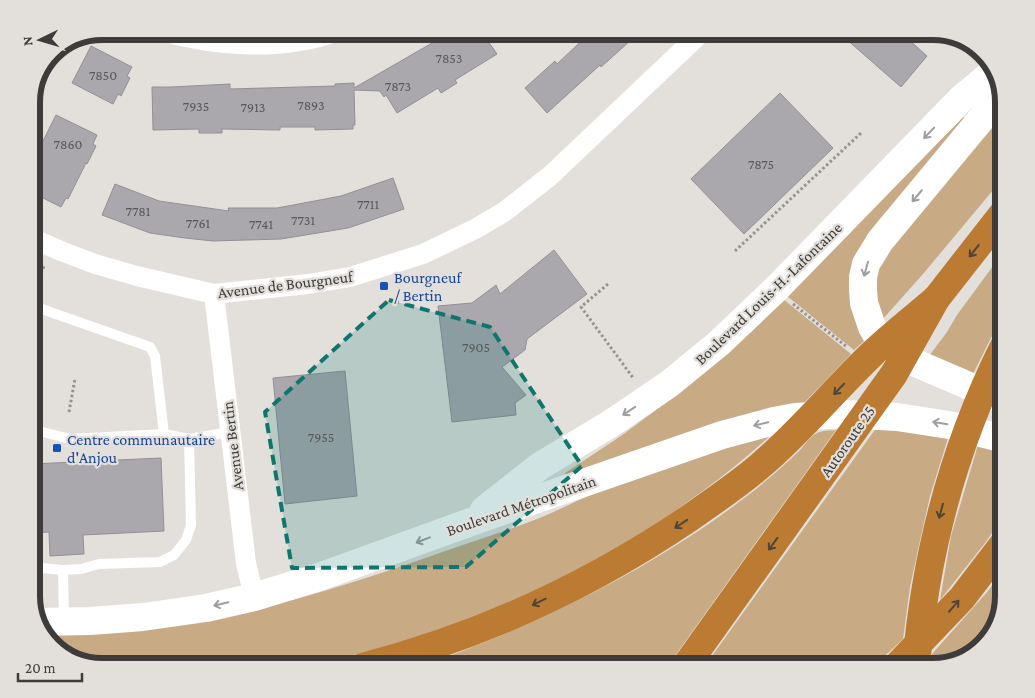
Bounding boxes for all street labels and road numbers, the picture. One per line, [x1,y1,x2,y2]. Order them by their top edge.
street label: Boulevard Louis-H.-Lafontaine [692,219,845,368]
street label: Avenue de Bourgneuf [217,268,355,302]
street label: Avenue Bertin [219,400,246,491]
street label: Autoroute 25 [817,403,878,480]
street label: Boulevard Métropolitain [444,472,599,540]

